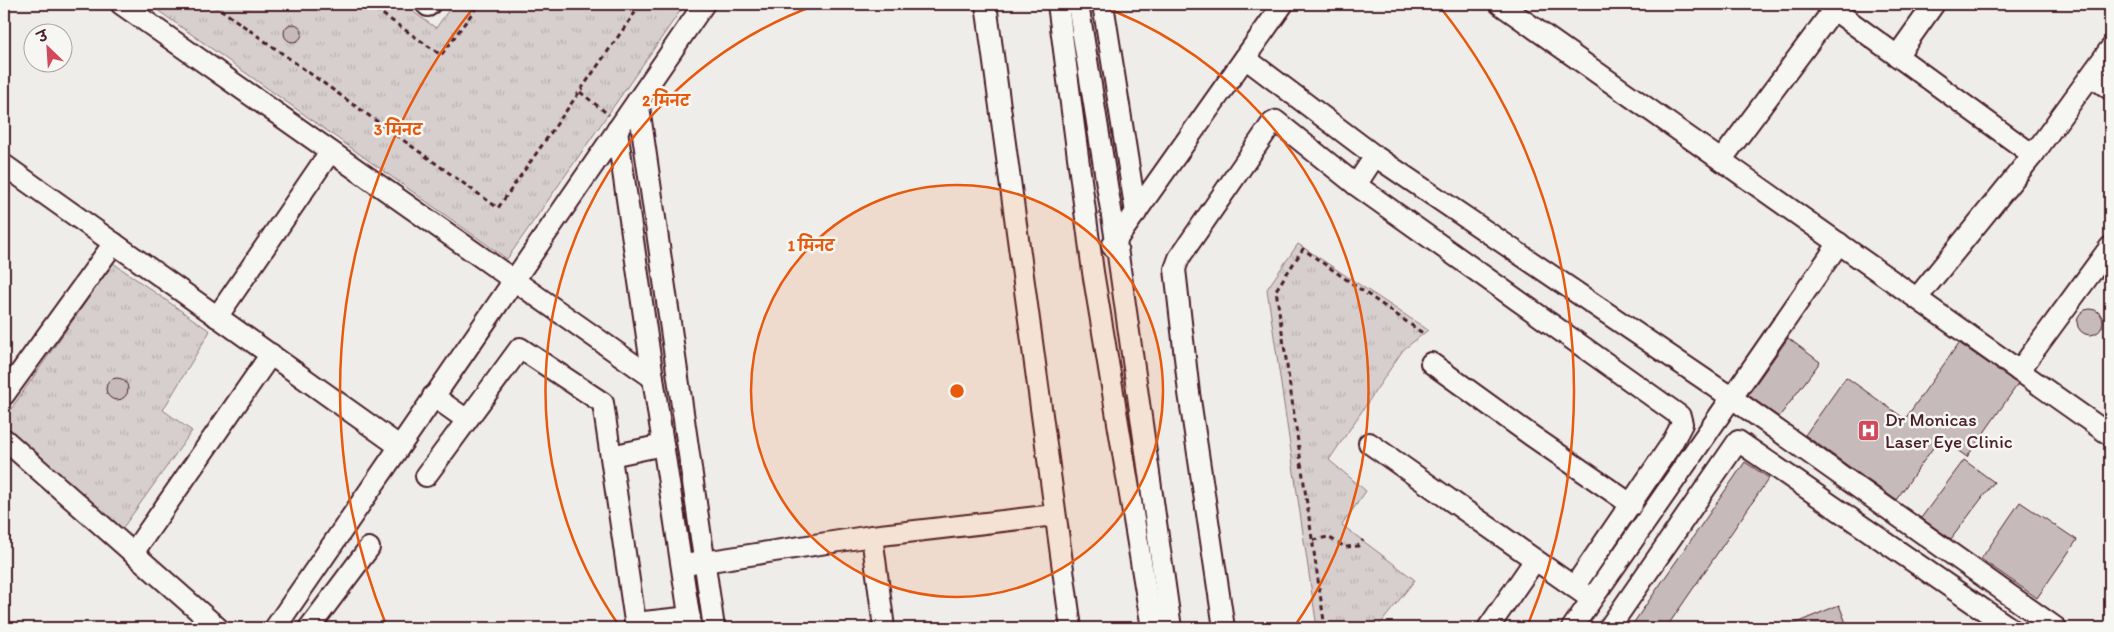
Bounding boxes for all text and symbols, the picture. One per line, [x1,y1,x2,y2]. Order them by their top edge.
north arrow [22,22,72,72]
text: उ [33,26,52,47]
text: 2 मिनट [642,88,691,110]
text: 3 मिनट [374,117,423,139]
text: 1 मिनट [788,233,836,255]
centre of rings [948,382,966,400]
place label: Dr Monicas Laser Eye Clinic [1885,408,2013,453]
hospital icon: Dr Monicas Laser Eye Clinic [1857,418,1881,442]

